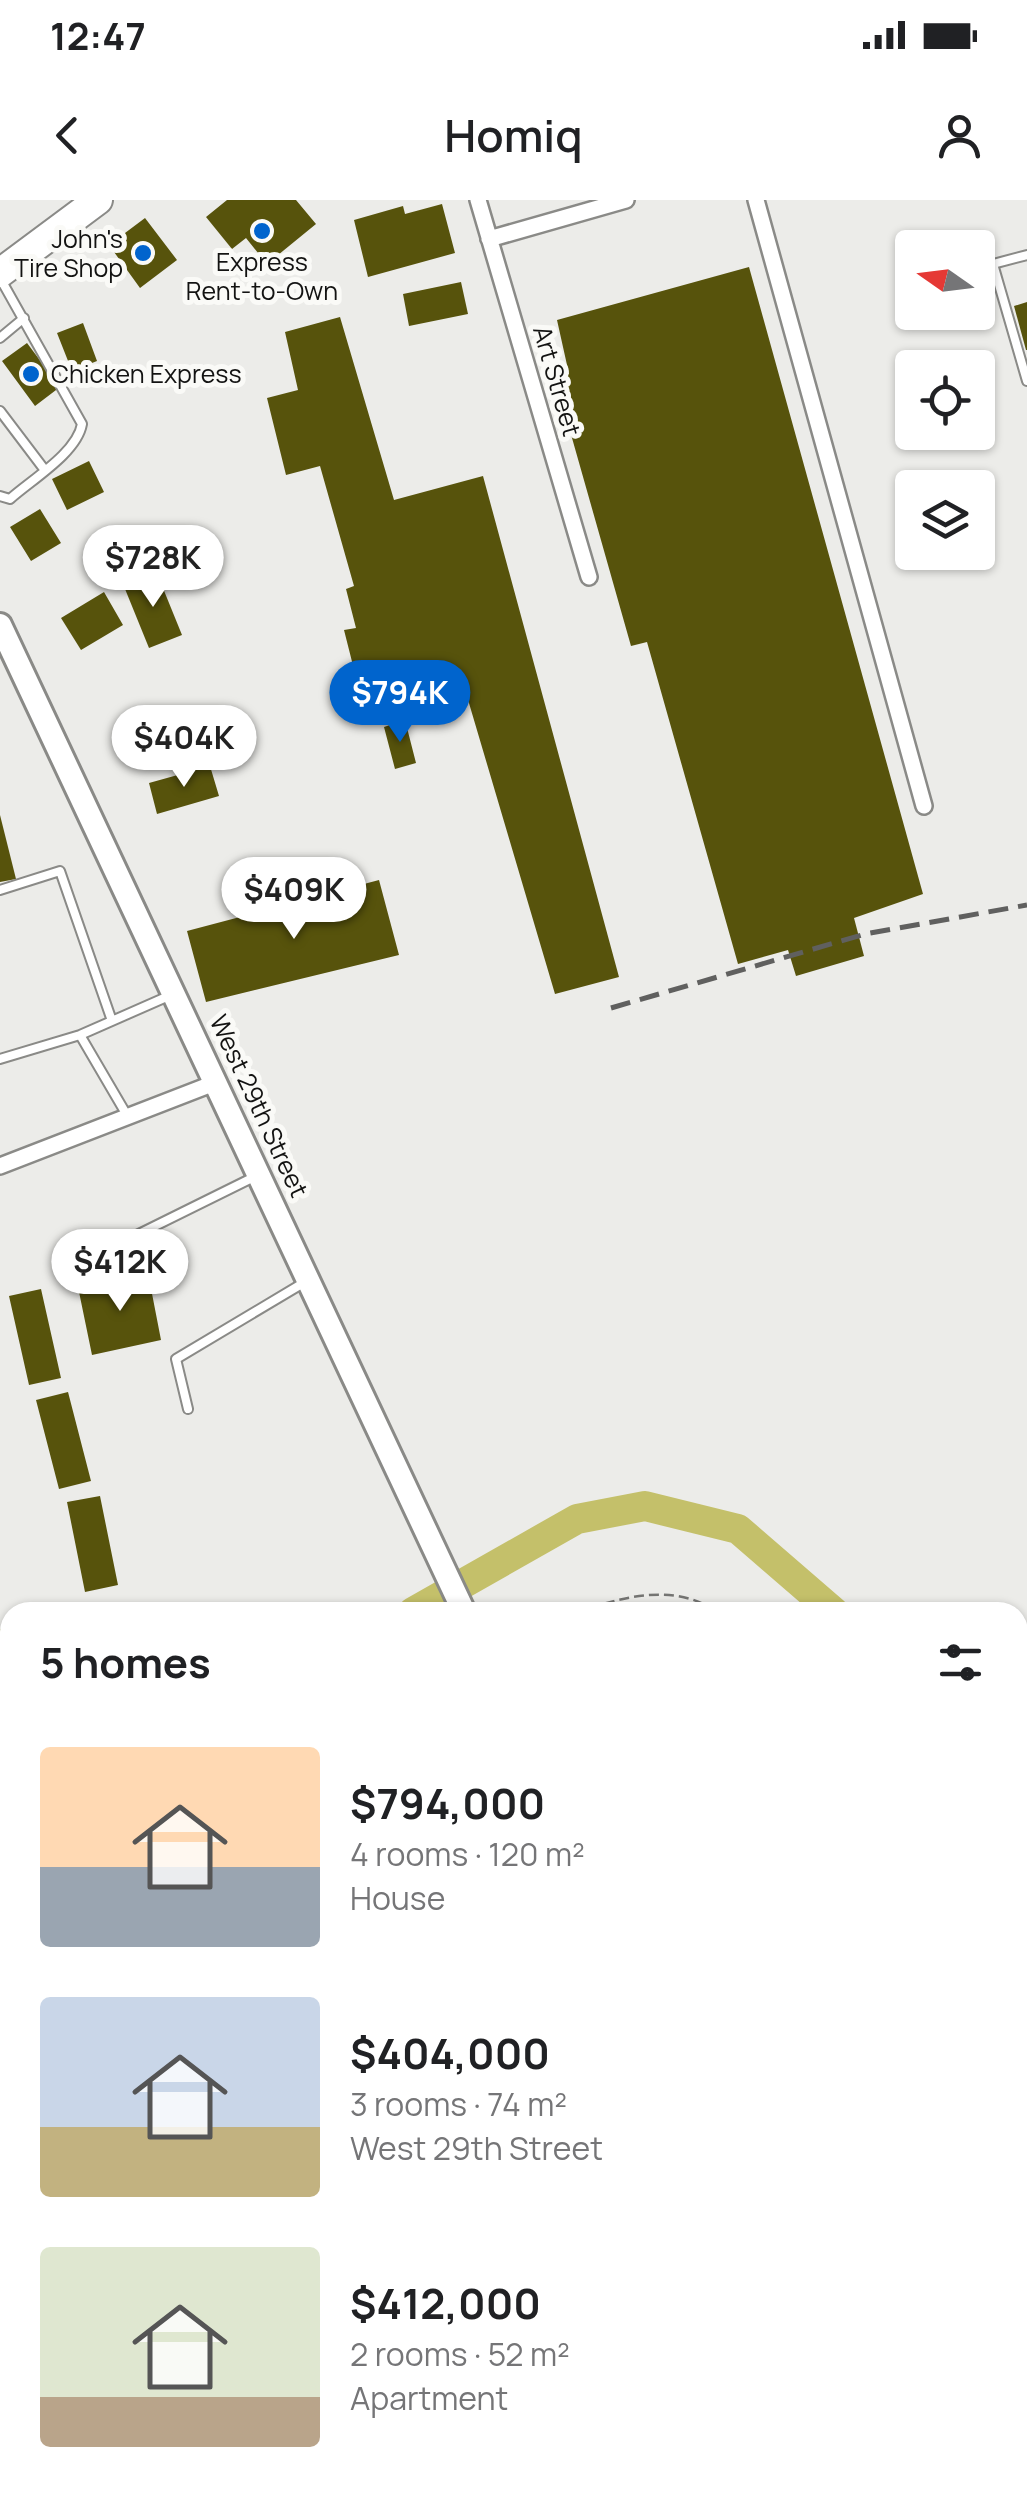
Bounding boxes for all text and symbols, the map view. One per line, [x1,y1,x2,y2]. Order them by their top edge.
text: 12:47 [50,9,146,61]
text: Homiq [444,104,583,166]
icon: back [40,108,95,163]
icon: person [932,108,987,163]
marker: Express Rent-to-Own [251,220,273,242]
place label: John's Tire Shop [14,221,123,285]
north arrow [895,230,995,330]
map controls [895,230,995,570]
marker: John's Tire Shop [132,242,154,264]
place label: Express Rent-to-Own [186,244,338,308]
street label: Art Street [525,322,590,440]
button: locate [895,350,995,450]
place label: Chicken Express [51,356,242,391]
marker: Chicken Express [20,363,42,385]
button: layers [895,470,995,570]
pin: $728K [83,525,223,610]
text: $728K [105,535,201,579]
pin: $794K [330,660,470,745]
text: $794K [351,670,449,714]
pin: $404K [114,705,254,790]
text: $404K [134,715,234,759]
pin: $409K [224,857,364,942]
text: $409K [243,867,345,911]
street label: West 29th Street [202,1009,317,1203]
pin: $412K [50,1229,190,1314]
text: $412K [73,1239,167,1283]
text: 5 homes [40,1633,211,1691]
icon: filters [933,1635,988,1690]
text: $794,000 [350,1774,545,1832]
icon: home [120,1787,240,1907]
text: 4 rooms · 120 m² [350,1832,585,1876]
text: House [350,1876,445,1920]
text: $404,000 [350,2024,550,2082]
icon: home [120,2037,240,2157]
text: 3 rooms · 74 m² [350,2082,567,2126]
text: West 29th Street [350,2126,603,2170]
text: $412,000 [350,2274,541,2332]
icon: home [120,2287,240,2407]
text: 2 rooms · 52 m² [350,2332,570,2376]
text: Apartment [350,2376,508,2420]

